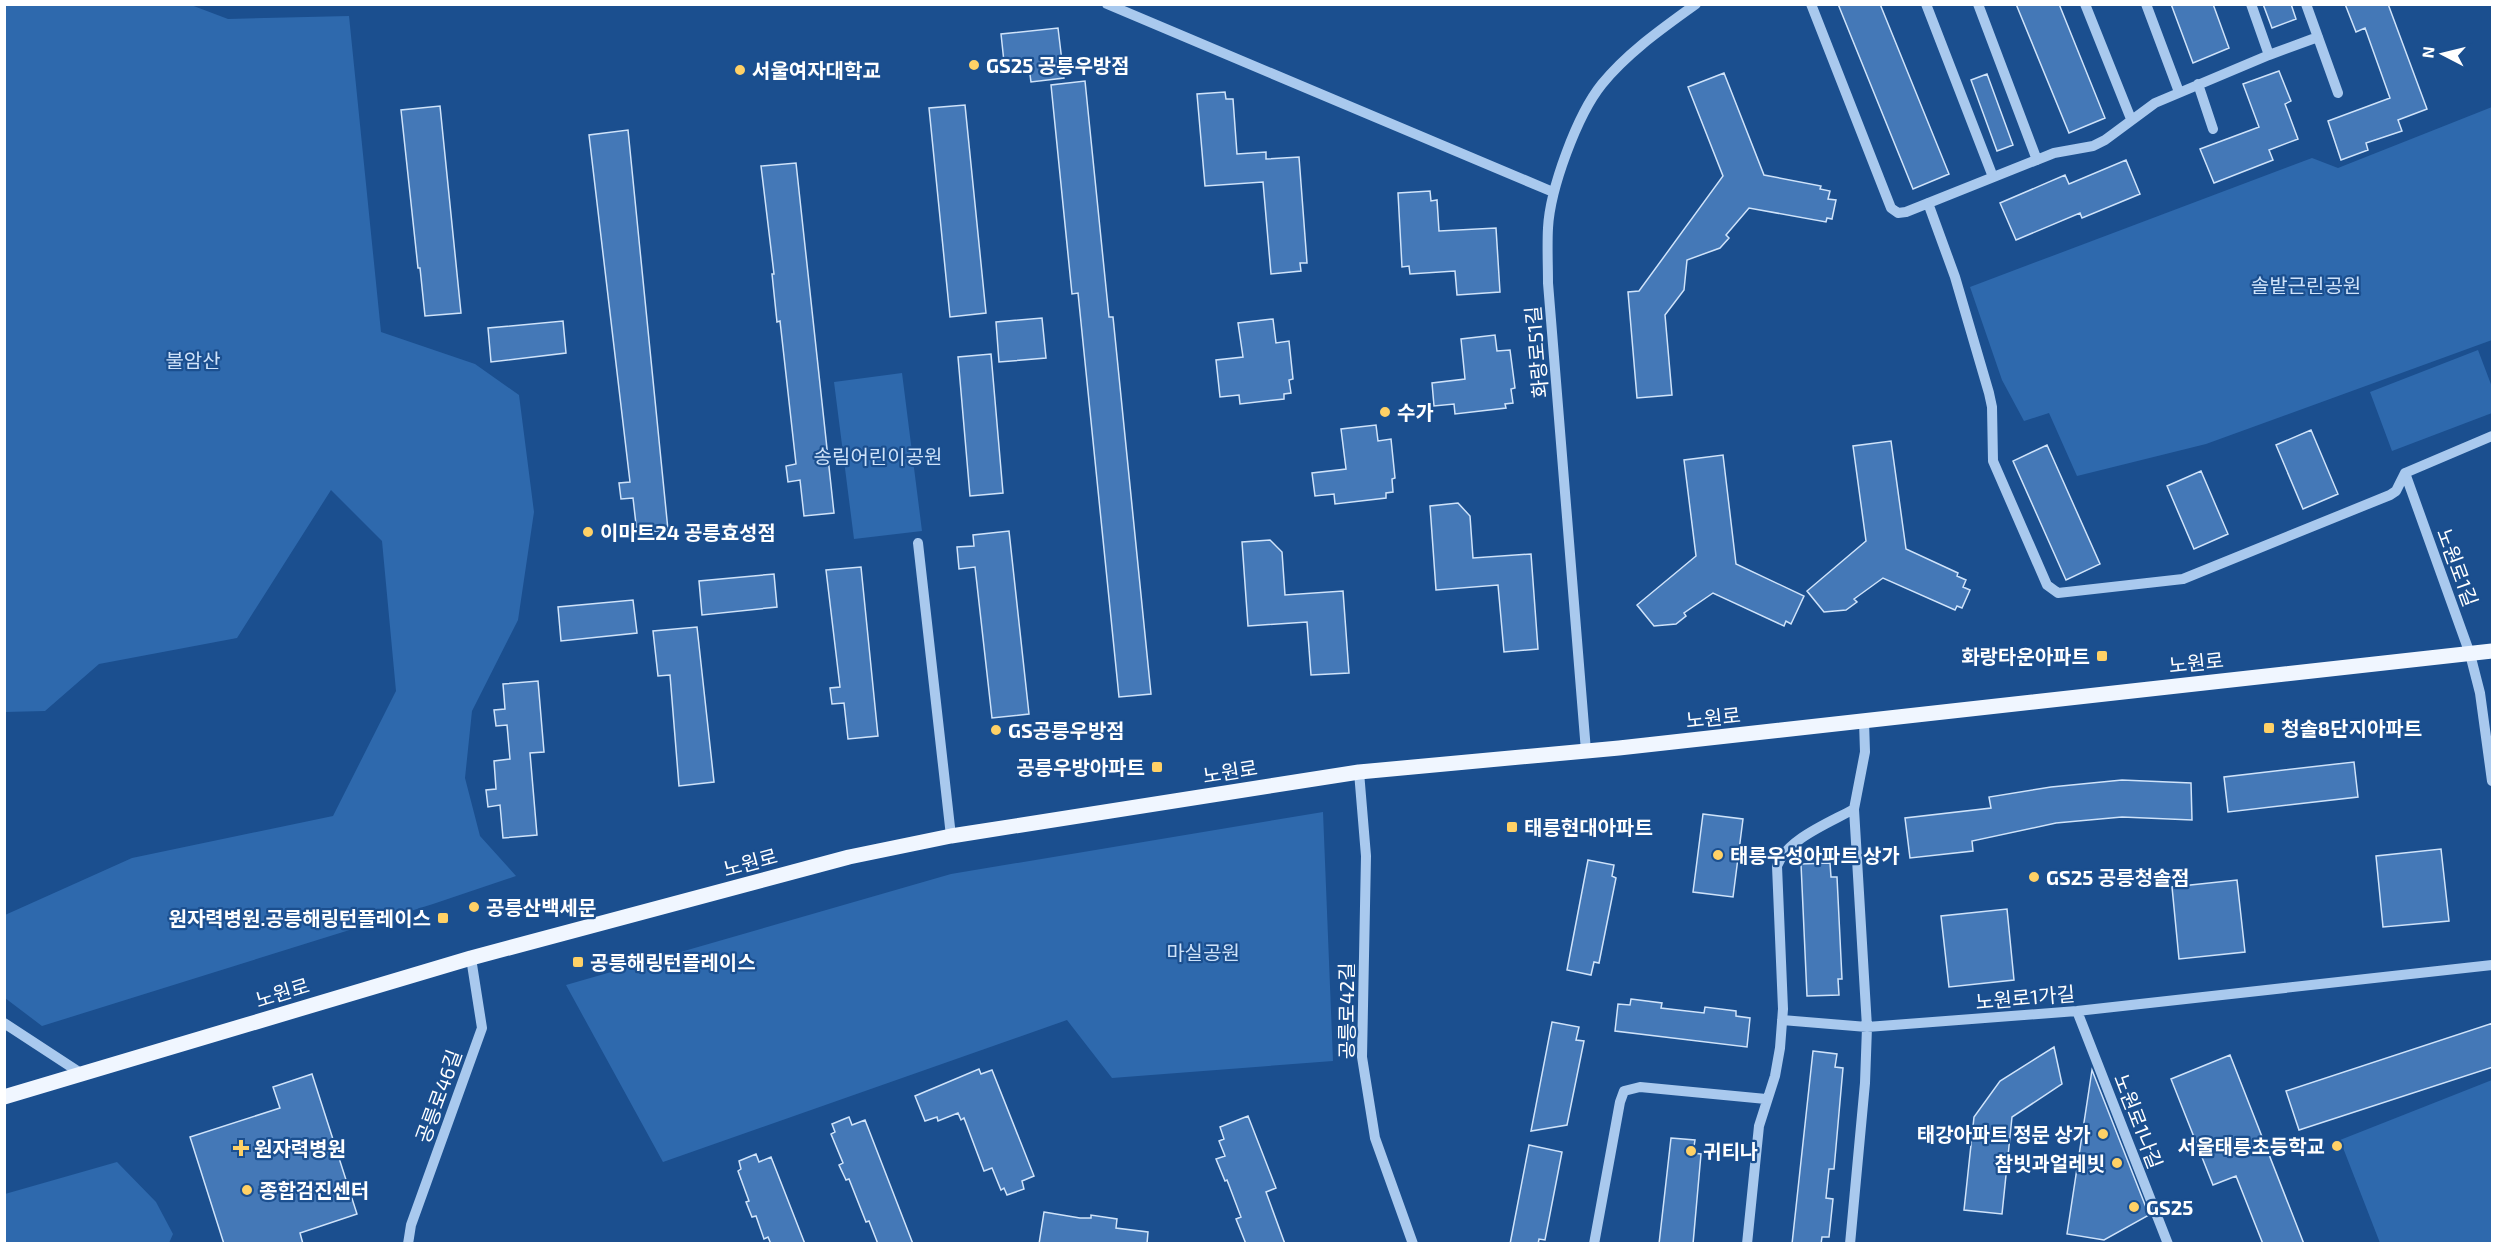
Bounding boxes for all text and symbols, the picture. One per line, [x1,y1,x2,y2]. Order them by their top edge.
north arrow [2413,24,2473,84]
text: N [2417,45,2438,59]
place label: GS25 공릉우방점 [986,53,1130,77]
place label: 서울여자대학교 [752,58,881,82]
marker: GS25 공릉우방점 [967,58,981,72]
marker: 서울여자대학교 [733,63,747,77]
park label: 솔밭근린공원 [2251,273,2361,297]
street label: 화랑로51길 [1520,305,1552,399]
park label: 불암산 [165,348,221,372]
place label: 수가 [1397,400,1434,424]
marker: 수가 [1378,405,1392,419]
park label: 송림어린이공원 [814,444,942,468]
place label: 이마트24 공릉효성점 [600,520,776,544]
marker: 이마트24 공릉효성점 [581,525,595,539]
street label: 노원로1길 [2433,525,2483,609]
place label: 화랑타운아파트 [1961,644,2090,668]
street label: 노원로 [2167,647,2225,677]
marker: 화랑타운아파트 [2095,649,2109,663]
street label: 노원로 [1684,702,1742,732]
place label: 청솔8단지아파트 [2281,716,2422,740]
place label: GS공릉우방점 [1008,718,1125,742]
marker: 청솔8단지아파트 [2262,721,2276,735]
marker: GS공릉우방점 [989,723,1003,737]
place label: 공릉우방아파트 [1016,755,1145,779]
street label: 노원로 [1201,755,1259,787]
marker: 공릉우방아파트 [1150,760,1164,774]
place label: 태릉현대아파트 [1524,815,1653,839]
marker: 태릉현대아파트 [1505,820,1519,834]
street label: 노원로 [720,843,780,881]
place label: 태릉우성아파트 상가 [1730,843,1900,867]
marker: 태릉우성아파트 상가 [1711,848,1725,862]
place label: GS25 공릉청솔점 [2046,865,2190,889]
marker: GS25 공릉청솔점 [2027,870,2041,884]
place label: 공릉산백세문 [486,895,596,919]
marker: 공릉산백세문 [467,900,481,914]
place label: 원자력병원.공릉해링턴플레이스 [169,906,431,930]
marker: 원자력병원.공릉해링턴플레이스 [436,911,450,925]
park label: 마실공원 [1166,940,1240,964]
place label: 공릉해링턴플레이스 [590,950,756,974]
marker: 공릉해링턴플레이스 [571,955,585,969]
street label: 공릉로42길 [1334,962,1358,1060]
street label: 노원로 [252,972,312,1012]
street label: 노원로1가길 [1974,981,2076,1013]
street label: 공릉로46길 [410,1046,466,1146]
street label: 노원로1나길 [2110,1070,2168,1172]
place label: 태강아파트 정문 상가 [1917,1122,2091,1146]
marker: 태강아파트 정문 상가 [2096,1127,2110,1141]
place label: 서울태릉초등학교 [2178,1134,2325,1158]
place label: 원자력병원 [254,1136,346,1160]
marker: 원자력병원 [232,1139,250,1157]
place label: 귀티나 [1703,1139,1758,1163]
marker: 서울태릉초등학교 [2330,1139,2344,1153]
marker: 귀티나 [1684,1144,1698,1158]
place label: 참빗과얼레빗 [1995,1151,2105,1175]
marker: 참빗과얼레빗 [2110,1156,2124,1170]
place label: 종합검진센터 [259,1178,369,1202]
marker: 종합검진센터 [240,1183,254,1197]
place label: GS25 [2146,1195,2193,1219]
marker: GS25 [2127,1200,2141,1214]

